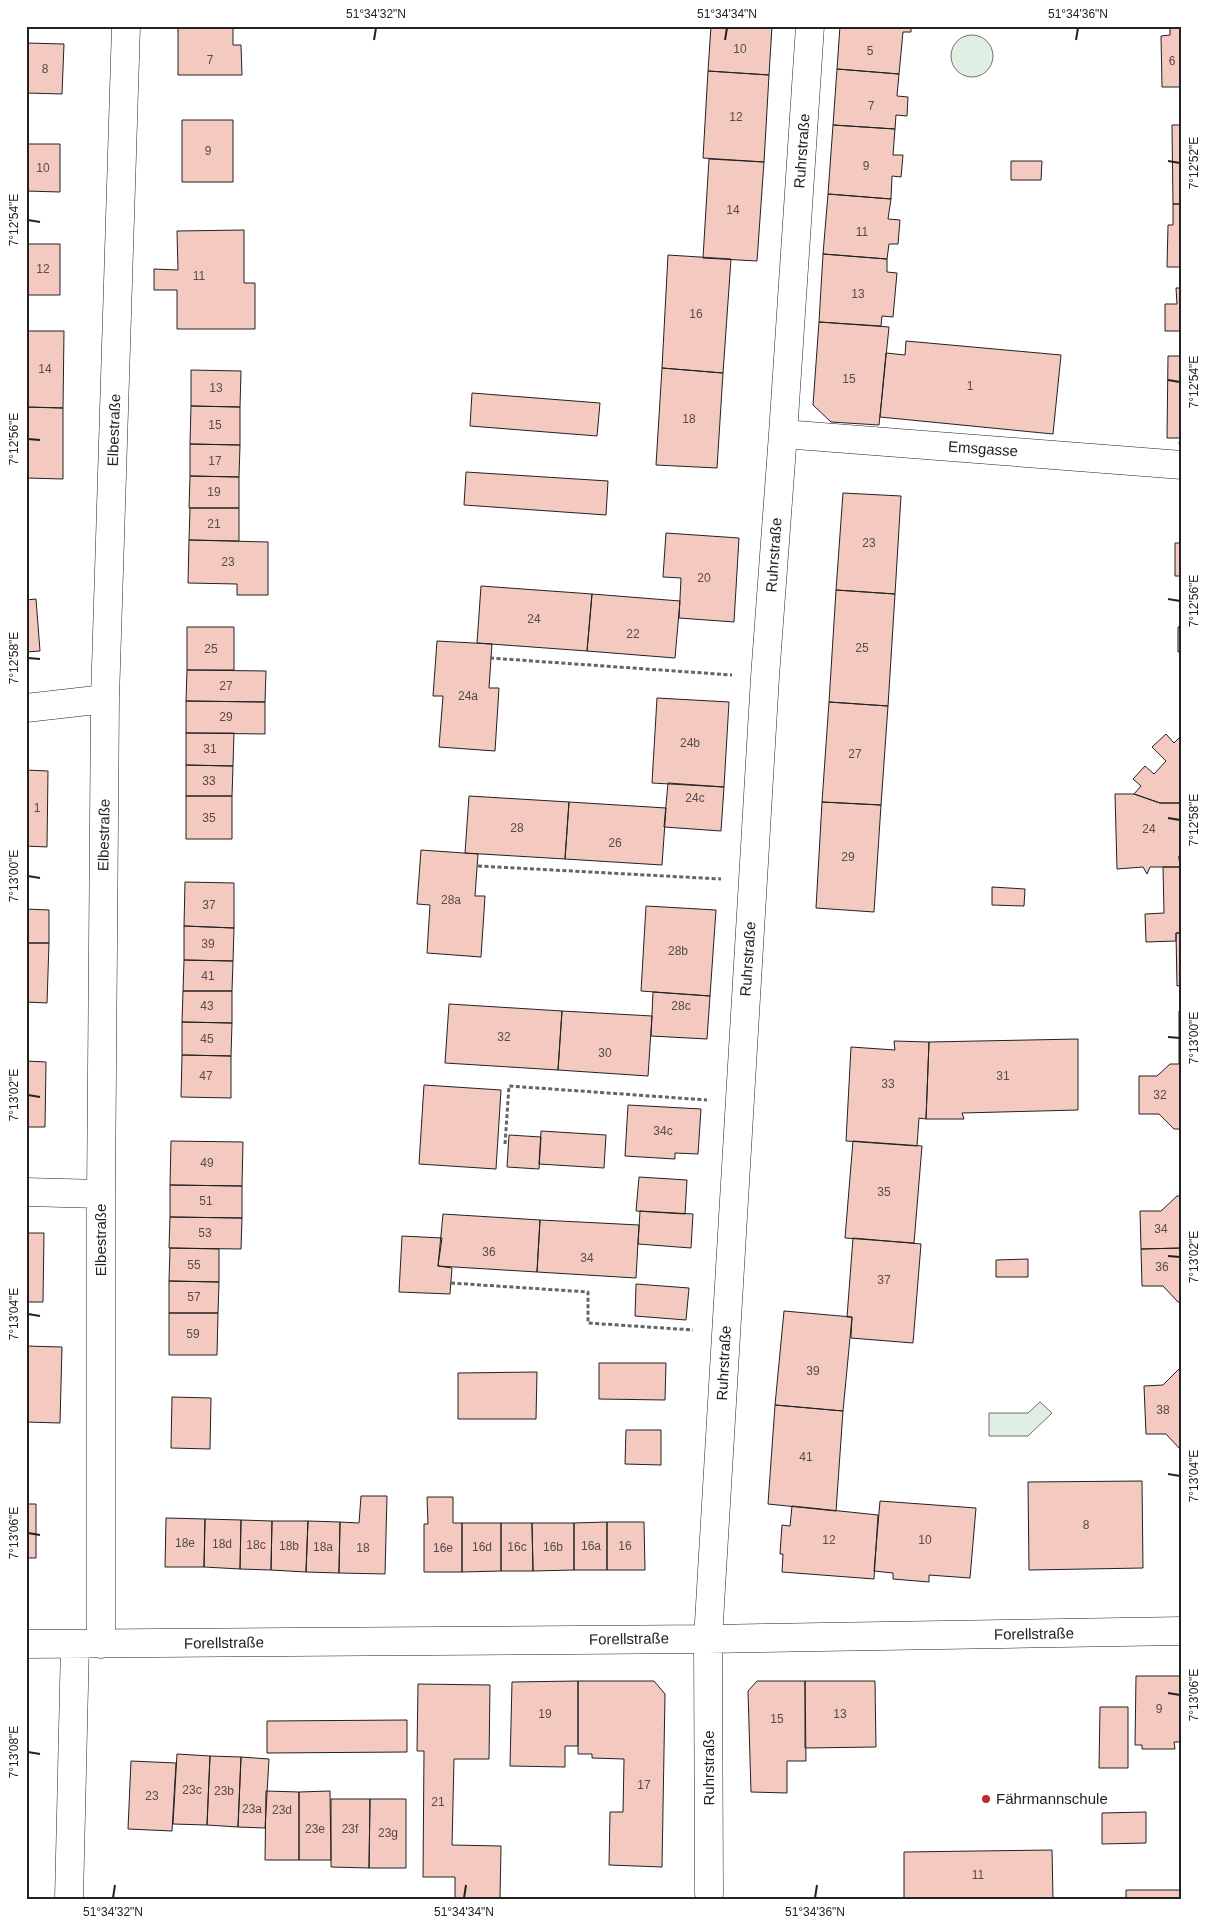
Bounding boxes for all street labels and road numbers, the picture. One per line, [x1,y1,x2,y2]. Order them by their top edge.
street label: Ruhrstraße [790,113,813,189]
street label: Elbestraße [104,393,123,467]
street label: Emsgasse [948,438,1019,459]
street label: Ruhrstraße [762,517,785,593]
street label: Elbestraße [94,799,113,871]
street label: Ruhrstraße [736,921,759,997]
street label: Elbestraße [92,1204,109,1276]
street label: Ruhrstraße [713,1325,734,1401]
street label: Forellstraße [994,1624,1074,1643]
street label: Forellstraße [589,1629,669,1648]
street label: Forellstraße [184,1633,264,1652]
street label: Ruhrstraße [700,1730,717,1806]

